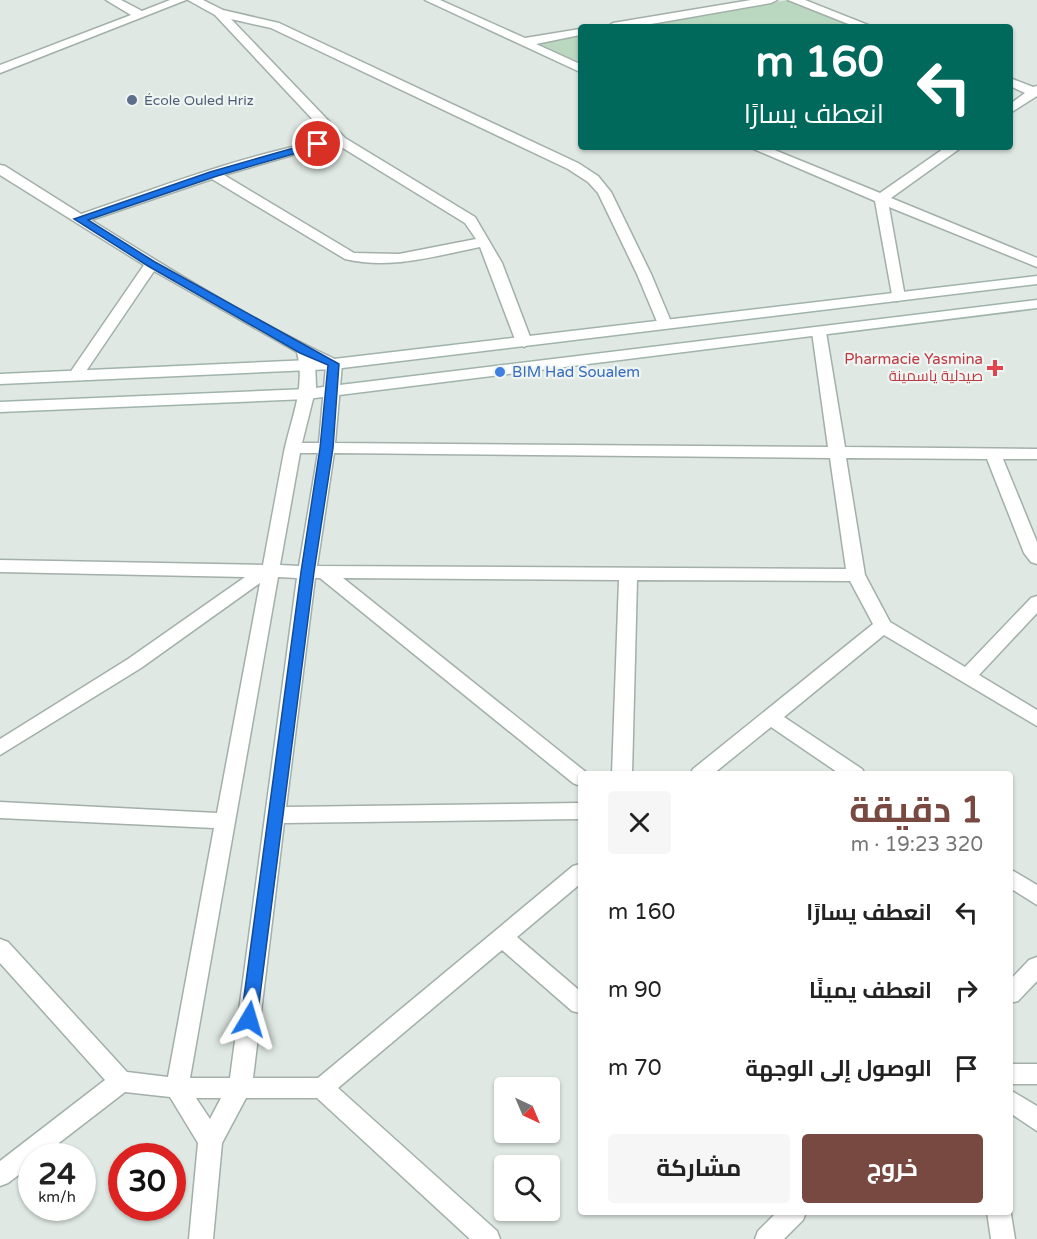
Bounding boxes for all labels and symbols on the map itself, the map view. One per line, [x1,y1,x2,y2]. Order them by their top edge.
place label: École Ouled Hriz [144,92,254,109]
marker: École Ouled Hriz [125,93,139,107]
pin [292,118,343,169]
place label: Pharmacie Yasmina صيدلية ياسمينة [844,350,983,385]
marker: Pharmacie Yasmina صيدلية ياسمينة [988,361,1002,375]
place label: BIM Had Soualem [512,363,640,381]
marker: BIM Had Soualem [493,365,507,379]
position arrow [217,987,281,1051]
north arrow [494,1077,560,1143]
speed limit sign: 30 [108,1143,186,1221]

